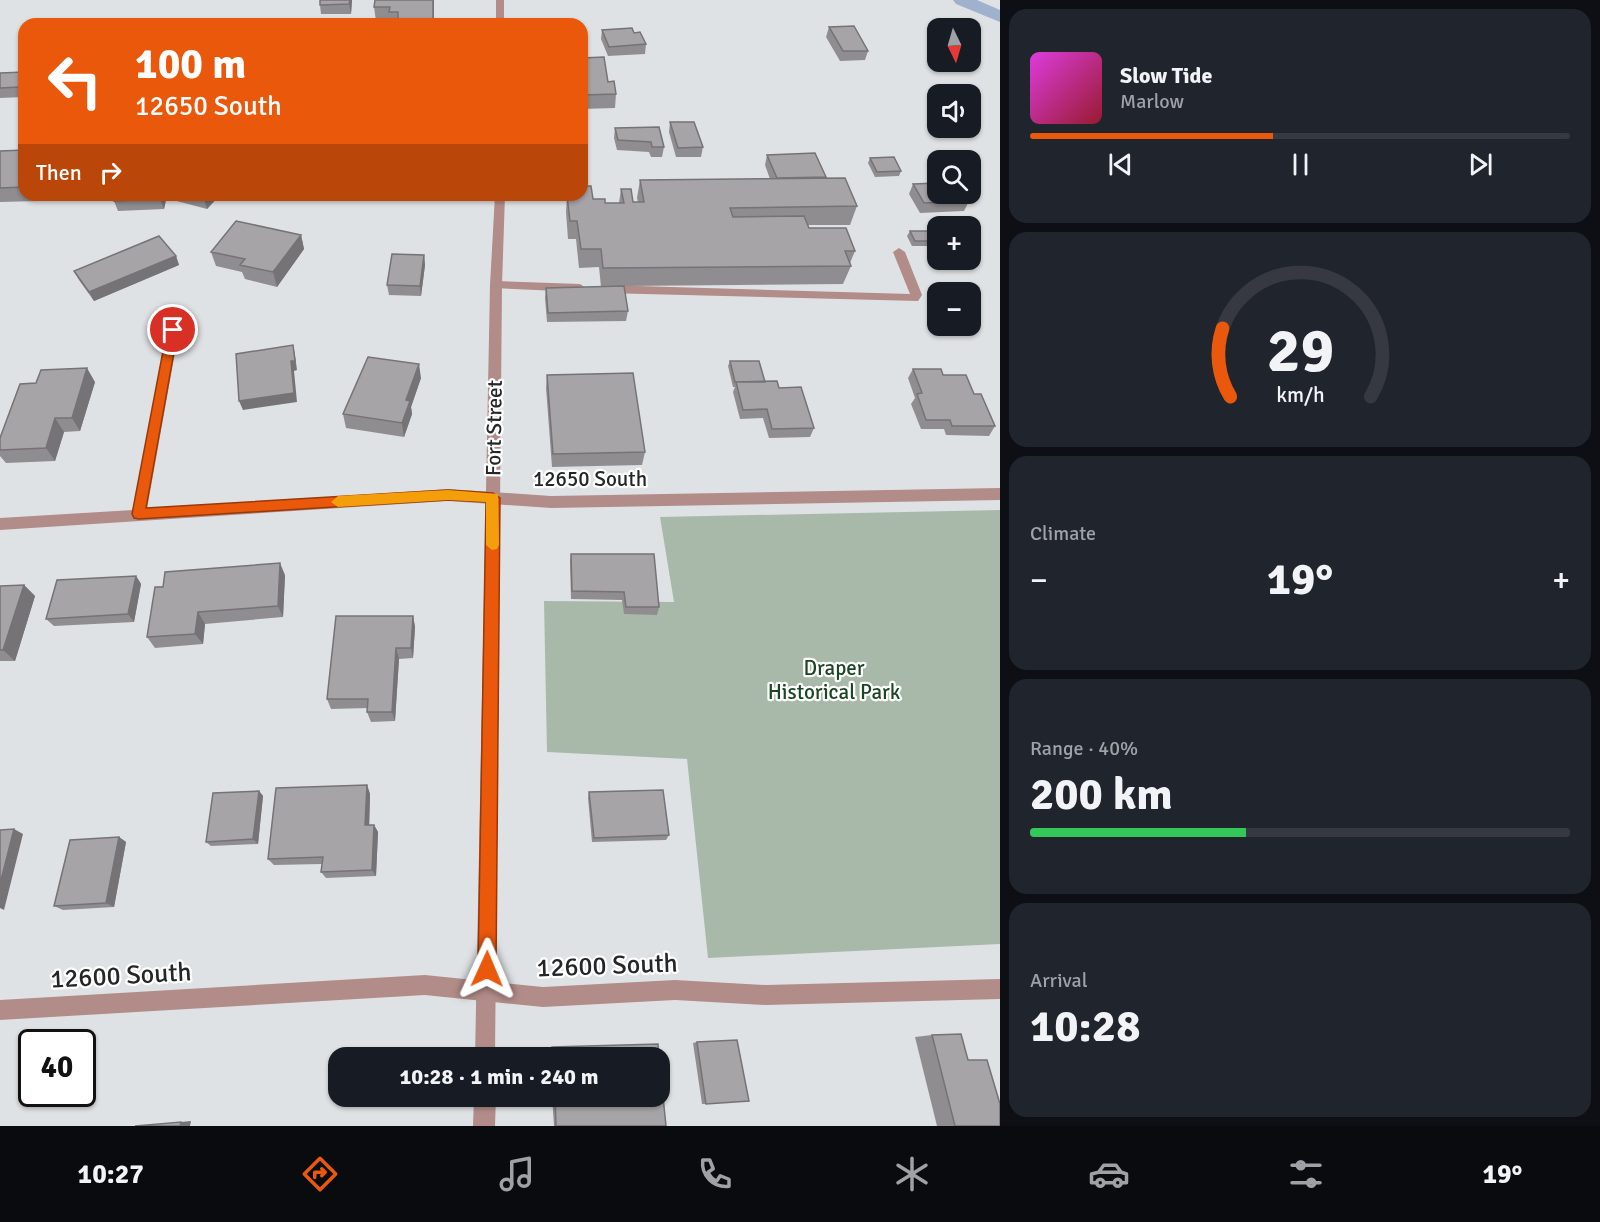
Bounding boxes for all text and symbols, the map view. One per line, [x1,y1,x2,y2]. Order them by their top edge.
north arrow [927,18,981,72]
map controls [927,18,981,336]
text: 100 m [135,39,246,90]
icon: left [36,42,114,120]
text: Slow Tide [1120,62,1212,89]
button: sound [927,84,981,138]
text: Marlow [1120,89,1184,114]
text: 12650 South [135,90,282,123]
icon: previous [1104,148,1137,181]
icon: pause [1284,148,1317,181]
icon: next [1464,148,1497,181]
button: search [927,150,981,204]
icon: right [94,156,127,189]
text: Then [36,159,82,186]
button: + [927,216,981,270]
button: − [927,282,981,336]
pin [147,304,198,355]
text: 29 [1266,312,1334,389]
icon: arrive [156,313,189,346]
street label: Fort Street [480,380,508,476]
text: km/h [1276,382,1324,408]
street label: 12650 South [533,466,647,492]
text: Climate [1030,521,1096,546]
text: 19° [1267,552,1333,607]
text: − [1030,560,1048,601]
text: + [1552,560,1570,601]
park label: Draper Historical Park [768,655,901,705]
text: Range · 40% [1030,736,1138,761]
text: 200 km [1030,767,1173,822]
position arrow [455,937,519,1001]
street label: 12600 South [536,948,678,984]
street label: 12600 South [50,956,192,996]
text: Arrival [1030,968,1088,993]
text: 10:28 [1030,999,1140,1054]
speed limit sign: 40 [18,1029,96,1107]
text: 10:28 · 1 min · 240 m [399,1063,599,1090]
icon: directions [299,1153,341,1195]
icon: music [496,1153,538,1195]
icon: phone [694,1153,736,1195]
icon: climate [891,1153,933,1195]
icon: car [1088,1153,1130,1195]
icon: filters [1285,1153,1327,1195]
text: 10:27 [78,1158,144,1191]
text: 19° [1482,1158,1522,1191]

